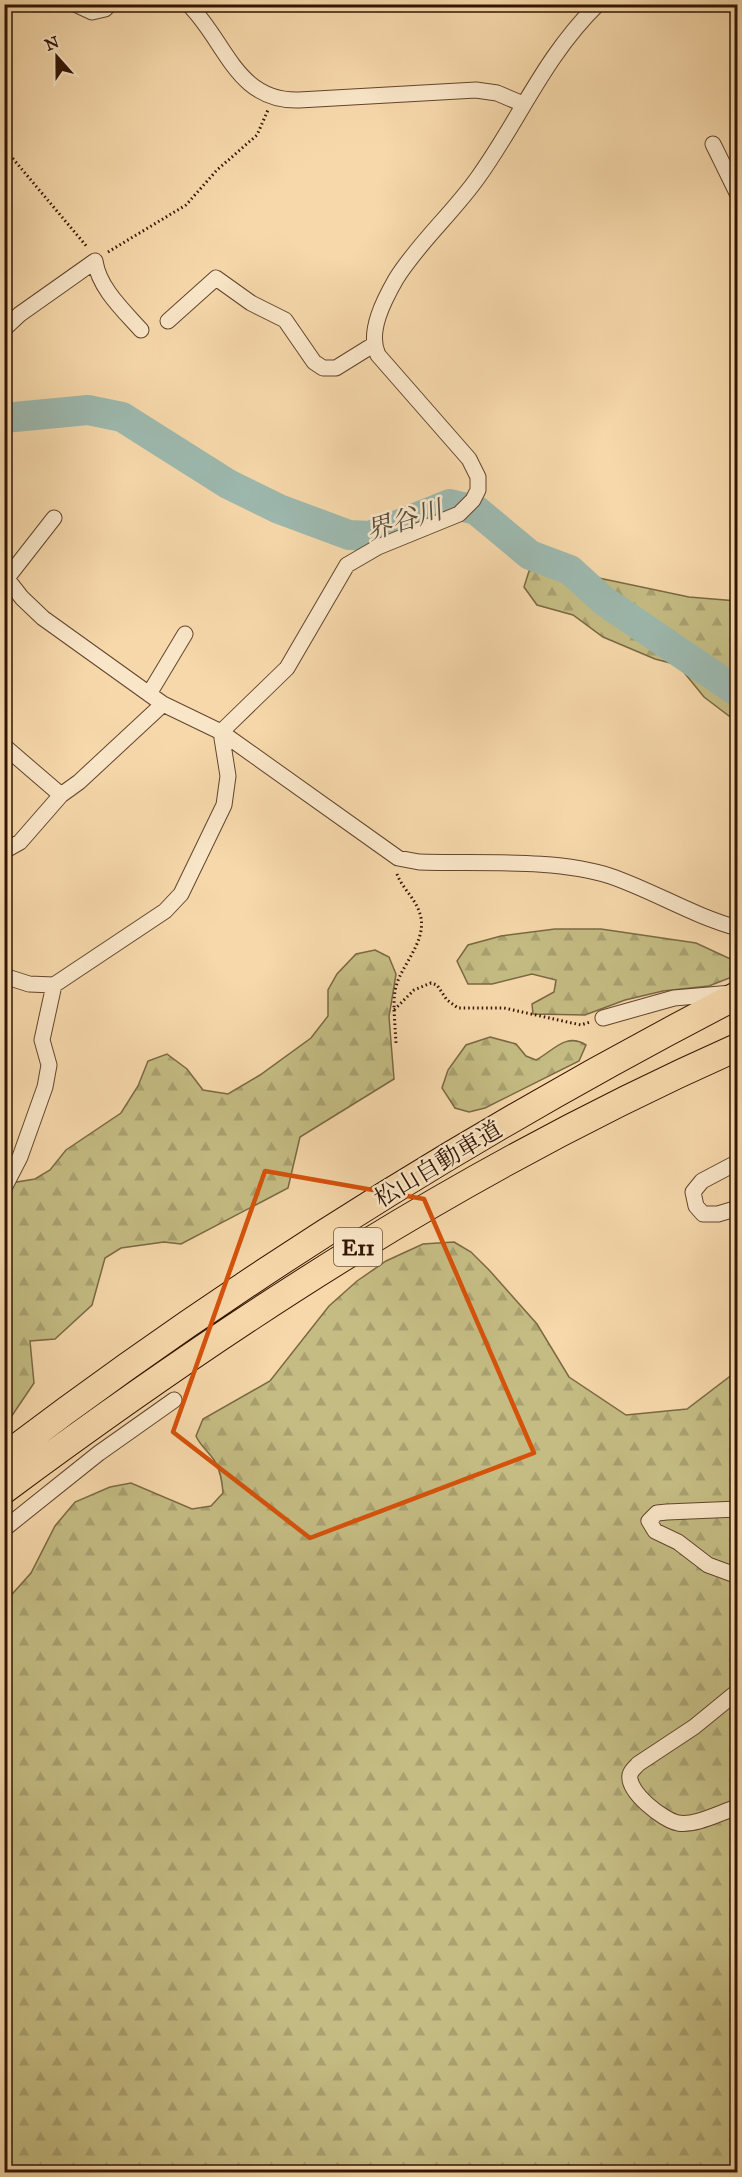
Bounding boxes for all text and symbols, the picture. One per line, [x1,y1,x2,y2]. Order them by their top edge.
north arrow [27,27,87,87]
text: N [42,32,62,55]
water label: 界谷川 [362,492,449,547]
street label: 松山自動車道 [369,1114,507,1214]
road number: E11 [334,1228,382,1266]

